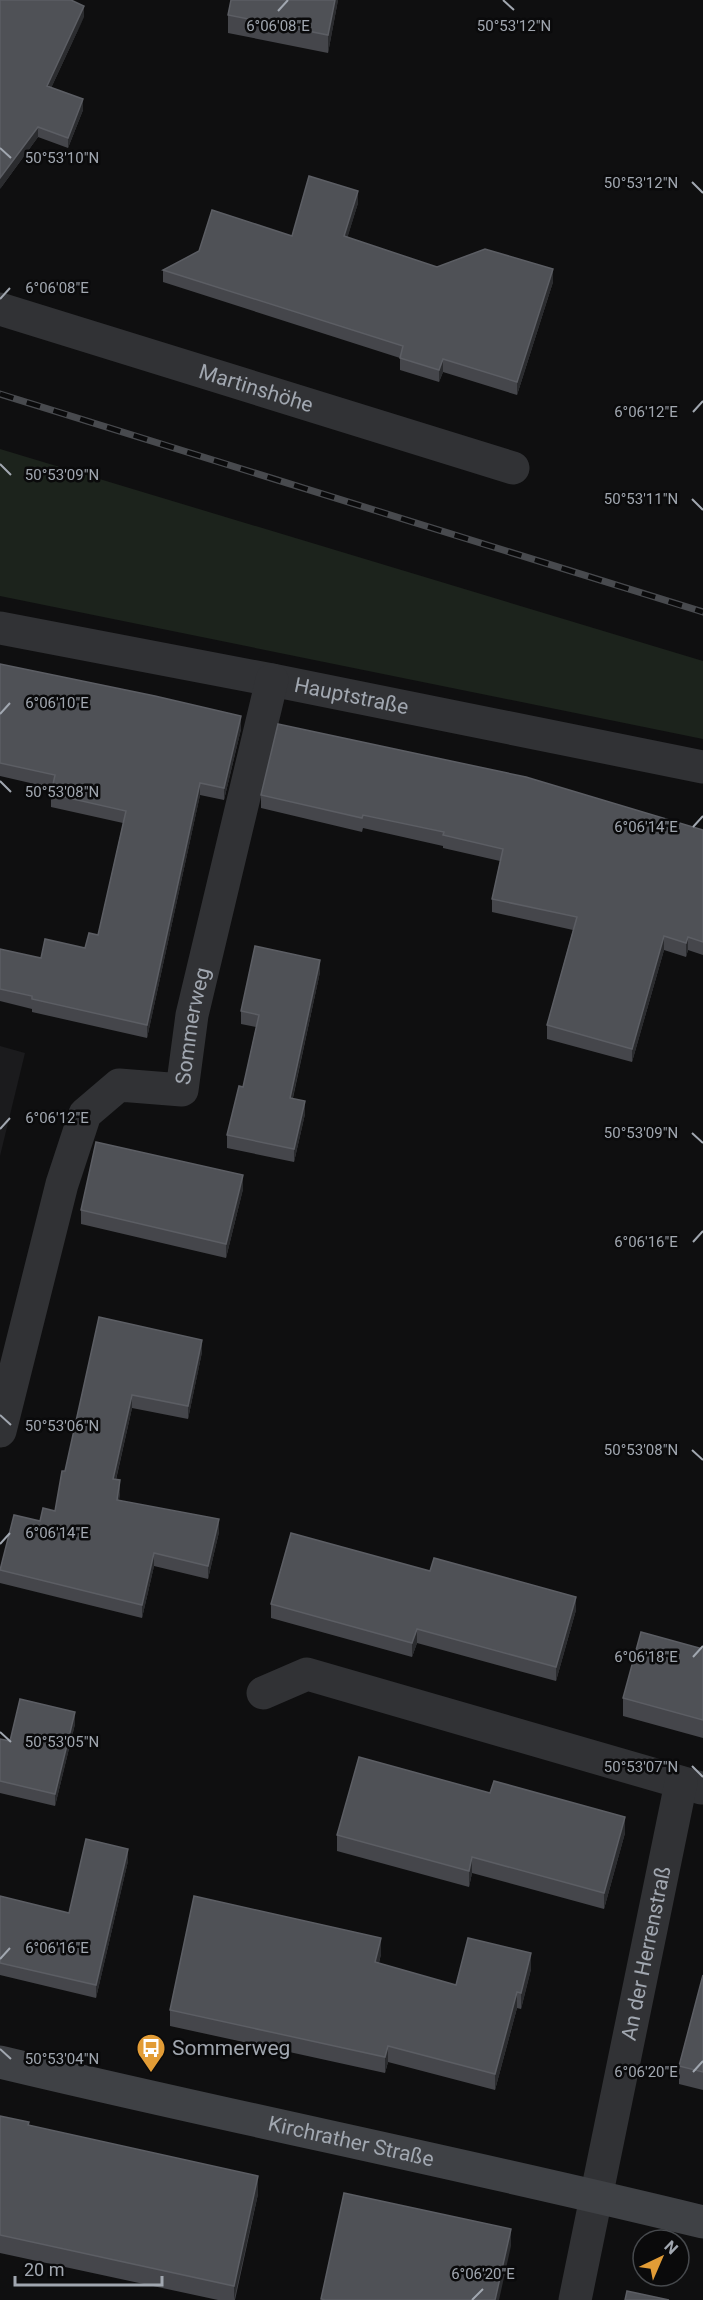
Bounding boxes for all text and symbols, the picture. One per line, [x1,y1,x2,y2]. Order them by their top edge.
text: 6°06'08"E [246,17,310,35]
text: 50°53'12"N [477,17,551,35]
text: 50°53'10"N [25,149,99,167]
text: 50°53'12"N [604,174,678,192]
text: 6°06'08"E [25,279,89,297]
street label: Martinshöhe [196,359,316,417]
text: 6°06'12"E [614,403,678,421]
text: 50°53'09"N [25,466,99,484]
text: 50°53'11"N [604,490,678,508]
street label: Hauptstraße [292,673,411,719]
text: 6°06'10"E [25,694,89,712]
text: 50°53'08"N [25,783,99,801]
text: 6°06'14"E [614,818,678,836]
street label: Sommerweg [171,965,215,1086]
text: 6°06'12"E [25,1109,89,1127]
text: 50°53'09"N [604,1124,678,1142]
text: 6°06'16"E [614,1233,678,1251]
text: 50°53'06"N [25,1417,99,1435]
text: 50°53'08"N [604,1441,678,1459]
text: 6°06'14"E [25,1524,89,1542]
text: 6°06'18"E [614,1648,678,1666]
text: 50°53'05"N [25,1733,99,1751]
text: 50°53'07"N [604,1758,678,1776]
street label: An der Herrenstraß [617,1864,676,2042]
text: 6°06'16"E [25,1939,89,1957]
bus stop icon: Sommerweg [135,2032,167,2074]
place label: Sommerweg [172,2036,290,2060]
text: 50°53'04"N [25,2050,99,2068]
text: 6°06'20"E [614,2063,678,2081]
street label: Kirchrather Straße [266,2112,436,2171]
north arrow [631,2228,691,2288]
text: N [660,2237,682,2258]
scale bar [15,2249,162,2287]
text: 20 m [24,2259,64,2280]
text: 6°06'20"E [451,2265,515,2283]

